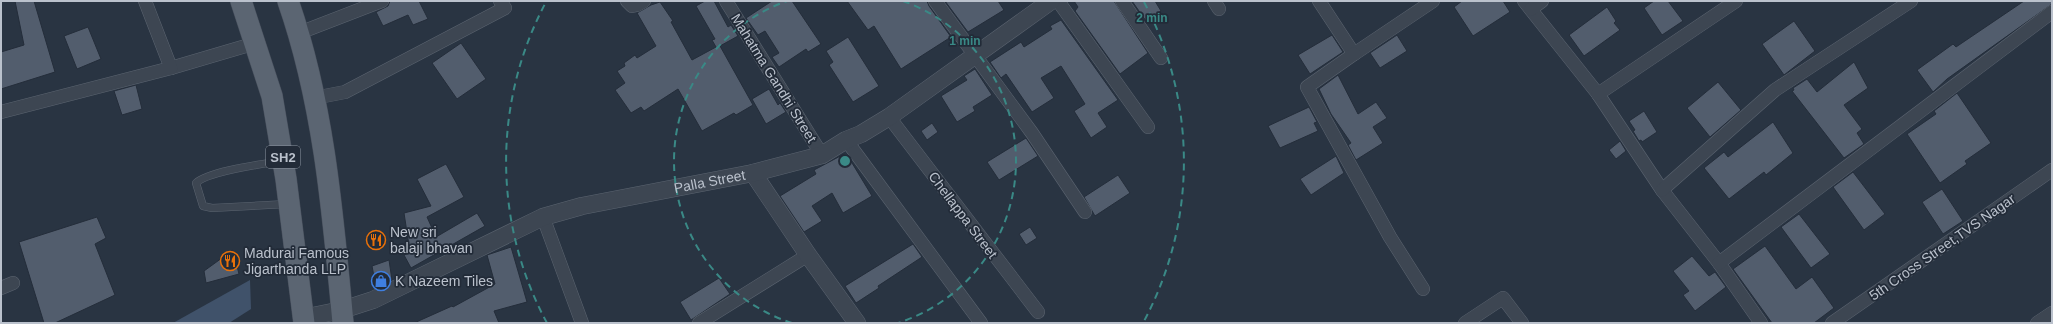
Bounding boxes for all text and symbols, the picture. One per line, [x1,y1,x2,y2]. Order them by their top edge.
street label: Mahatma Gandhi Street [728,11,820,145]
text: 2 min [1136,11,1168,25]
text: 1 min [949,34,981,48]
road number: SH2 [266,146,300,168]
centre of rings [838,154,852,168]
street label: Palla Street [672,167,747,196]
street label: Chellappa Street [925,169,1001,262]
street label: 5th Cross Street,TVS Nagar [1866,190,2018,304]
place label: New sri balaji bhavan [390,224,473,256]
restaurant icon: New sri balaji bhavan [365,229,387,251]
place label: Madurai Famous Jigarthanda LLP [244,245,349,277]
restaurant icon: Madurai Famous Jigarthanda LLP [219,250,241,272]
shop icon: K Nazeem Tiles [370,270,392,292]
place label: K Nazeem Tiles [395,273,493,289]

